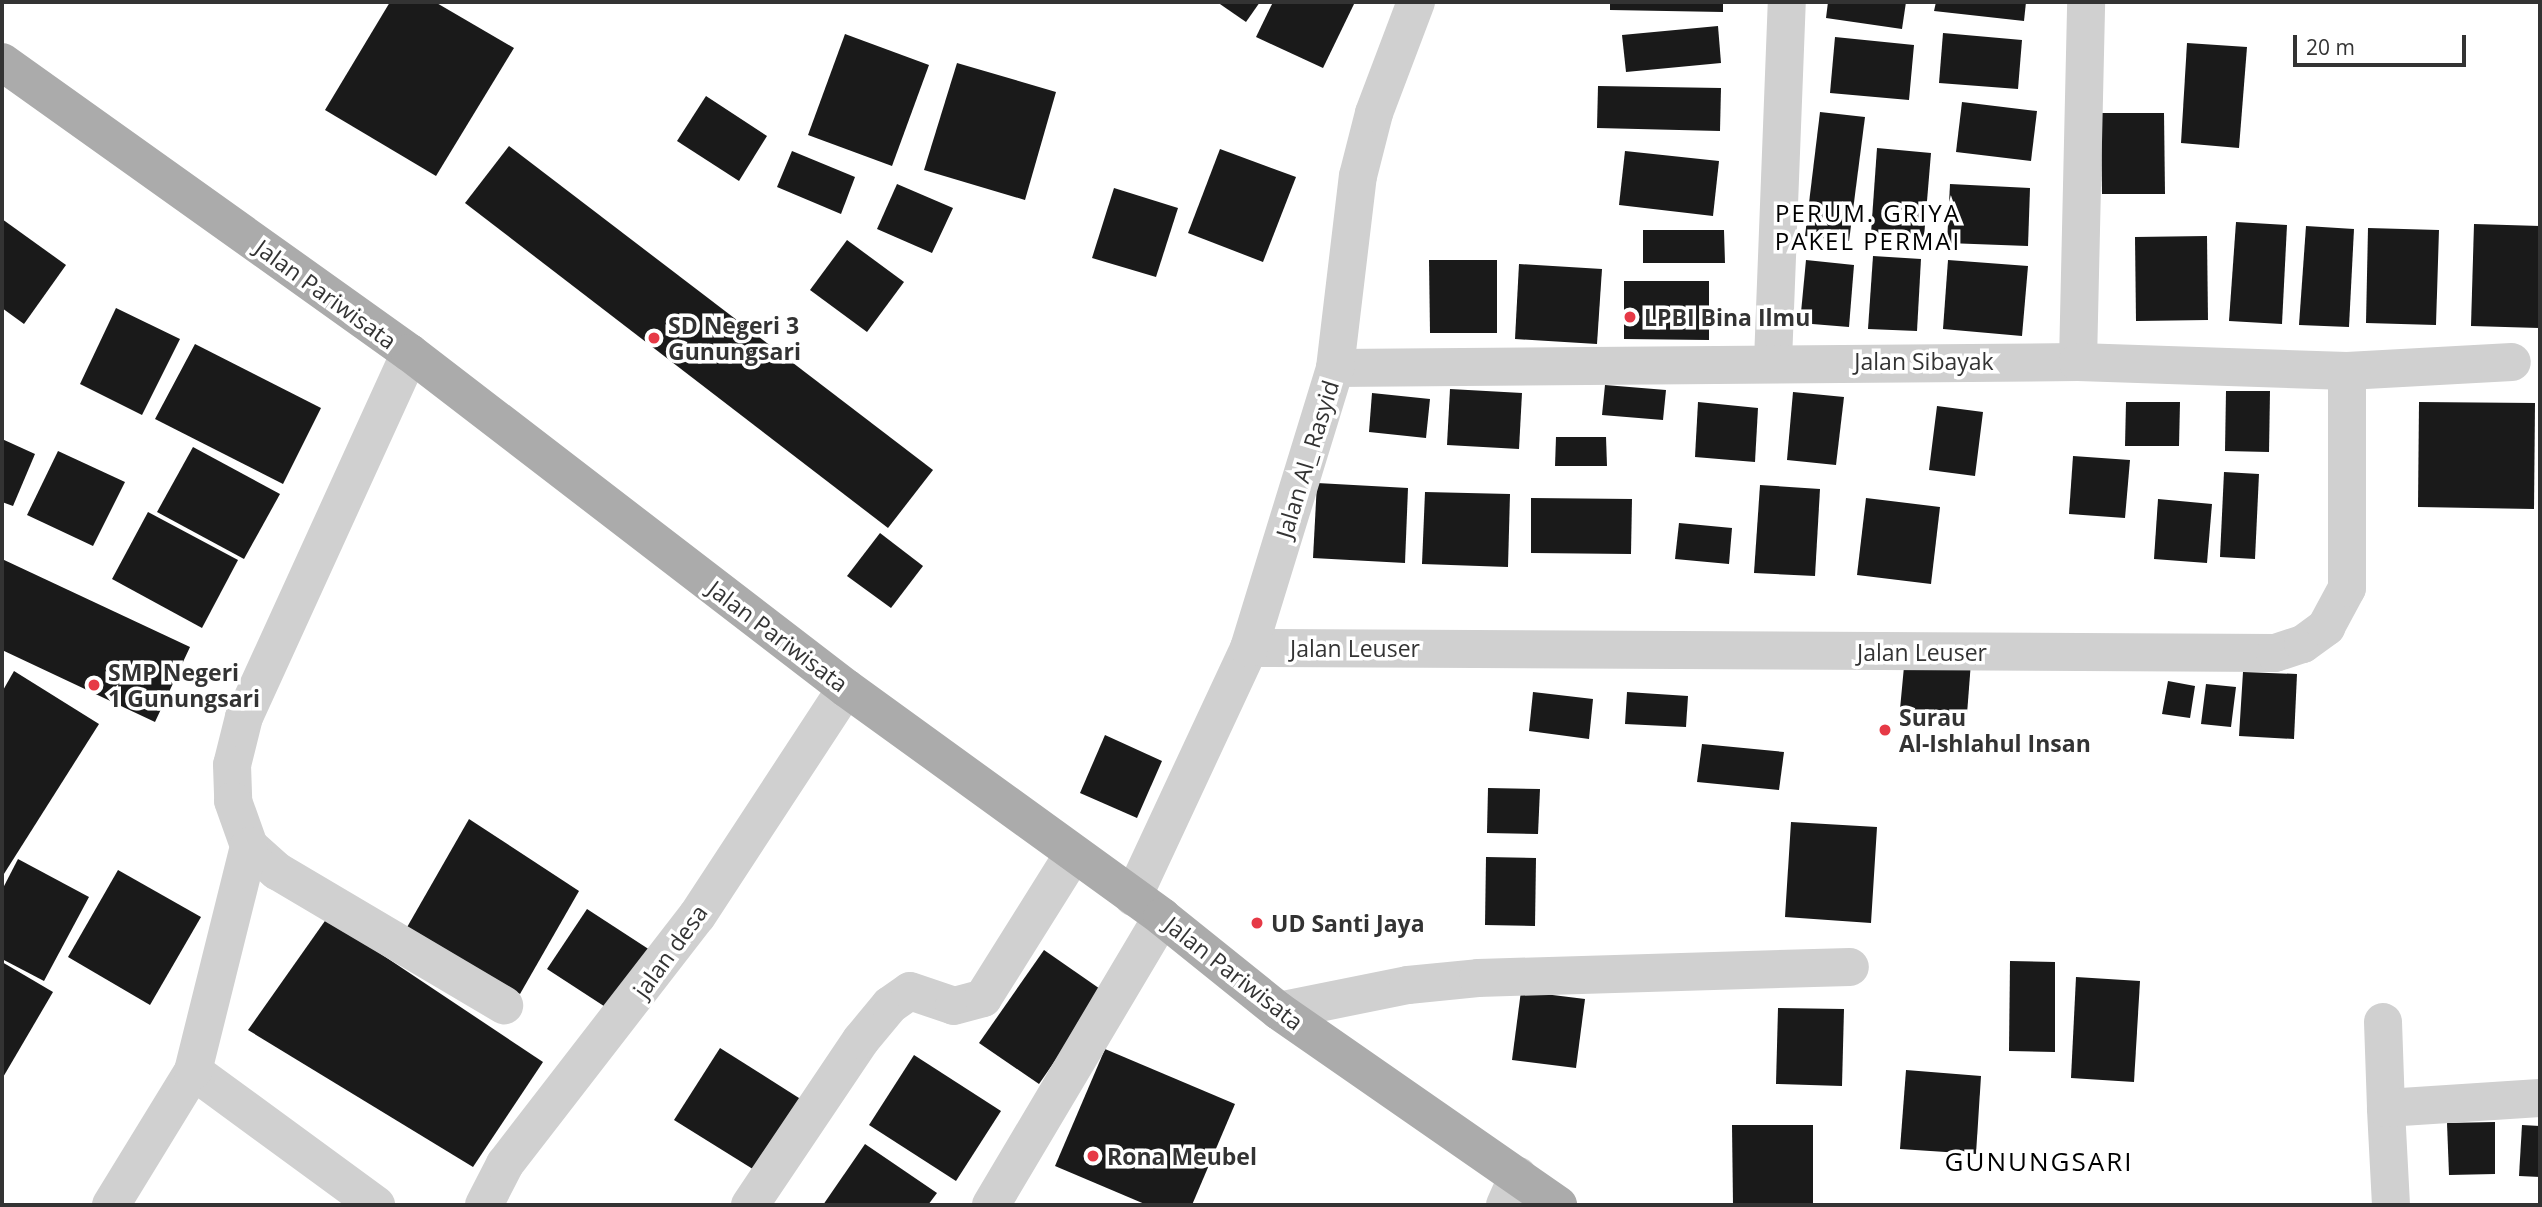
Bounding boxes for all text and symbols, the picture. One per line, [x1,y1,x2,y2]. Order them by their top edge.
scale bar [2297,21,2470,65]
text: 20 m [2306,33,2355,61]
district label: PERUM. GRIYA PAKEL PERMAI [1776,199,1960,255]
street label: Jalan Pariwisata [250,234,402,354]
place label: LPBI Bina Ilmu [1644,303,1810,331]
marker: LPBI Bina Ilmu [1622,309,1638,325]
place label: SD Negeri 3 Gunungsari [668,311,801,365]
marker: SD Negeri 3 Gunungsari [646,330,662,346]
street label: Jalan Sibayak [1854,347,1994,375]
street label: Jalan Al_ Rasyid [1270,377,1344,541]
street label: Jalan Pariwisata [703,574,853,698]
street label: Jalan Leuser [1290,634,1420,662]
street label: Jalan Leuser [1857,638,1987,666]
place label: SMP Negeri 1 Gunungsari [108,658,260,712]
marker: SMP Negeri 1 Gunungsari [86,677,102,693]
place label: Surau Al-Ishlahul Insan [1899,703,2091,757]
marker: Surau Al-Ishlahul Insan [1877,722,1893,738]
street label: jalan desa [627,899,713,1003]
place label: UD Santi Jaya [1271,909,1425,937]
street label: Jalan Pariwisata [1159,910,1309,1036]
marker: UD Santi Jaya [1249,915,1265,931]
place label: Rona Meubel [1107,1142,1257,1170]
district label: GUNUNGSARI [1946,1146,2132,1178]
marker: Rona Meubel [1085,1148,1101,1164]

